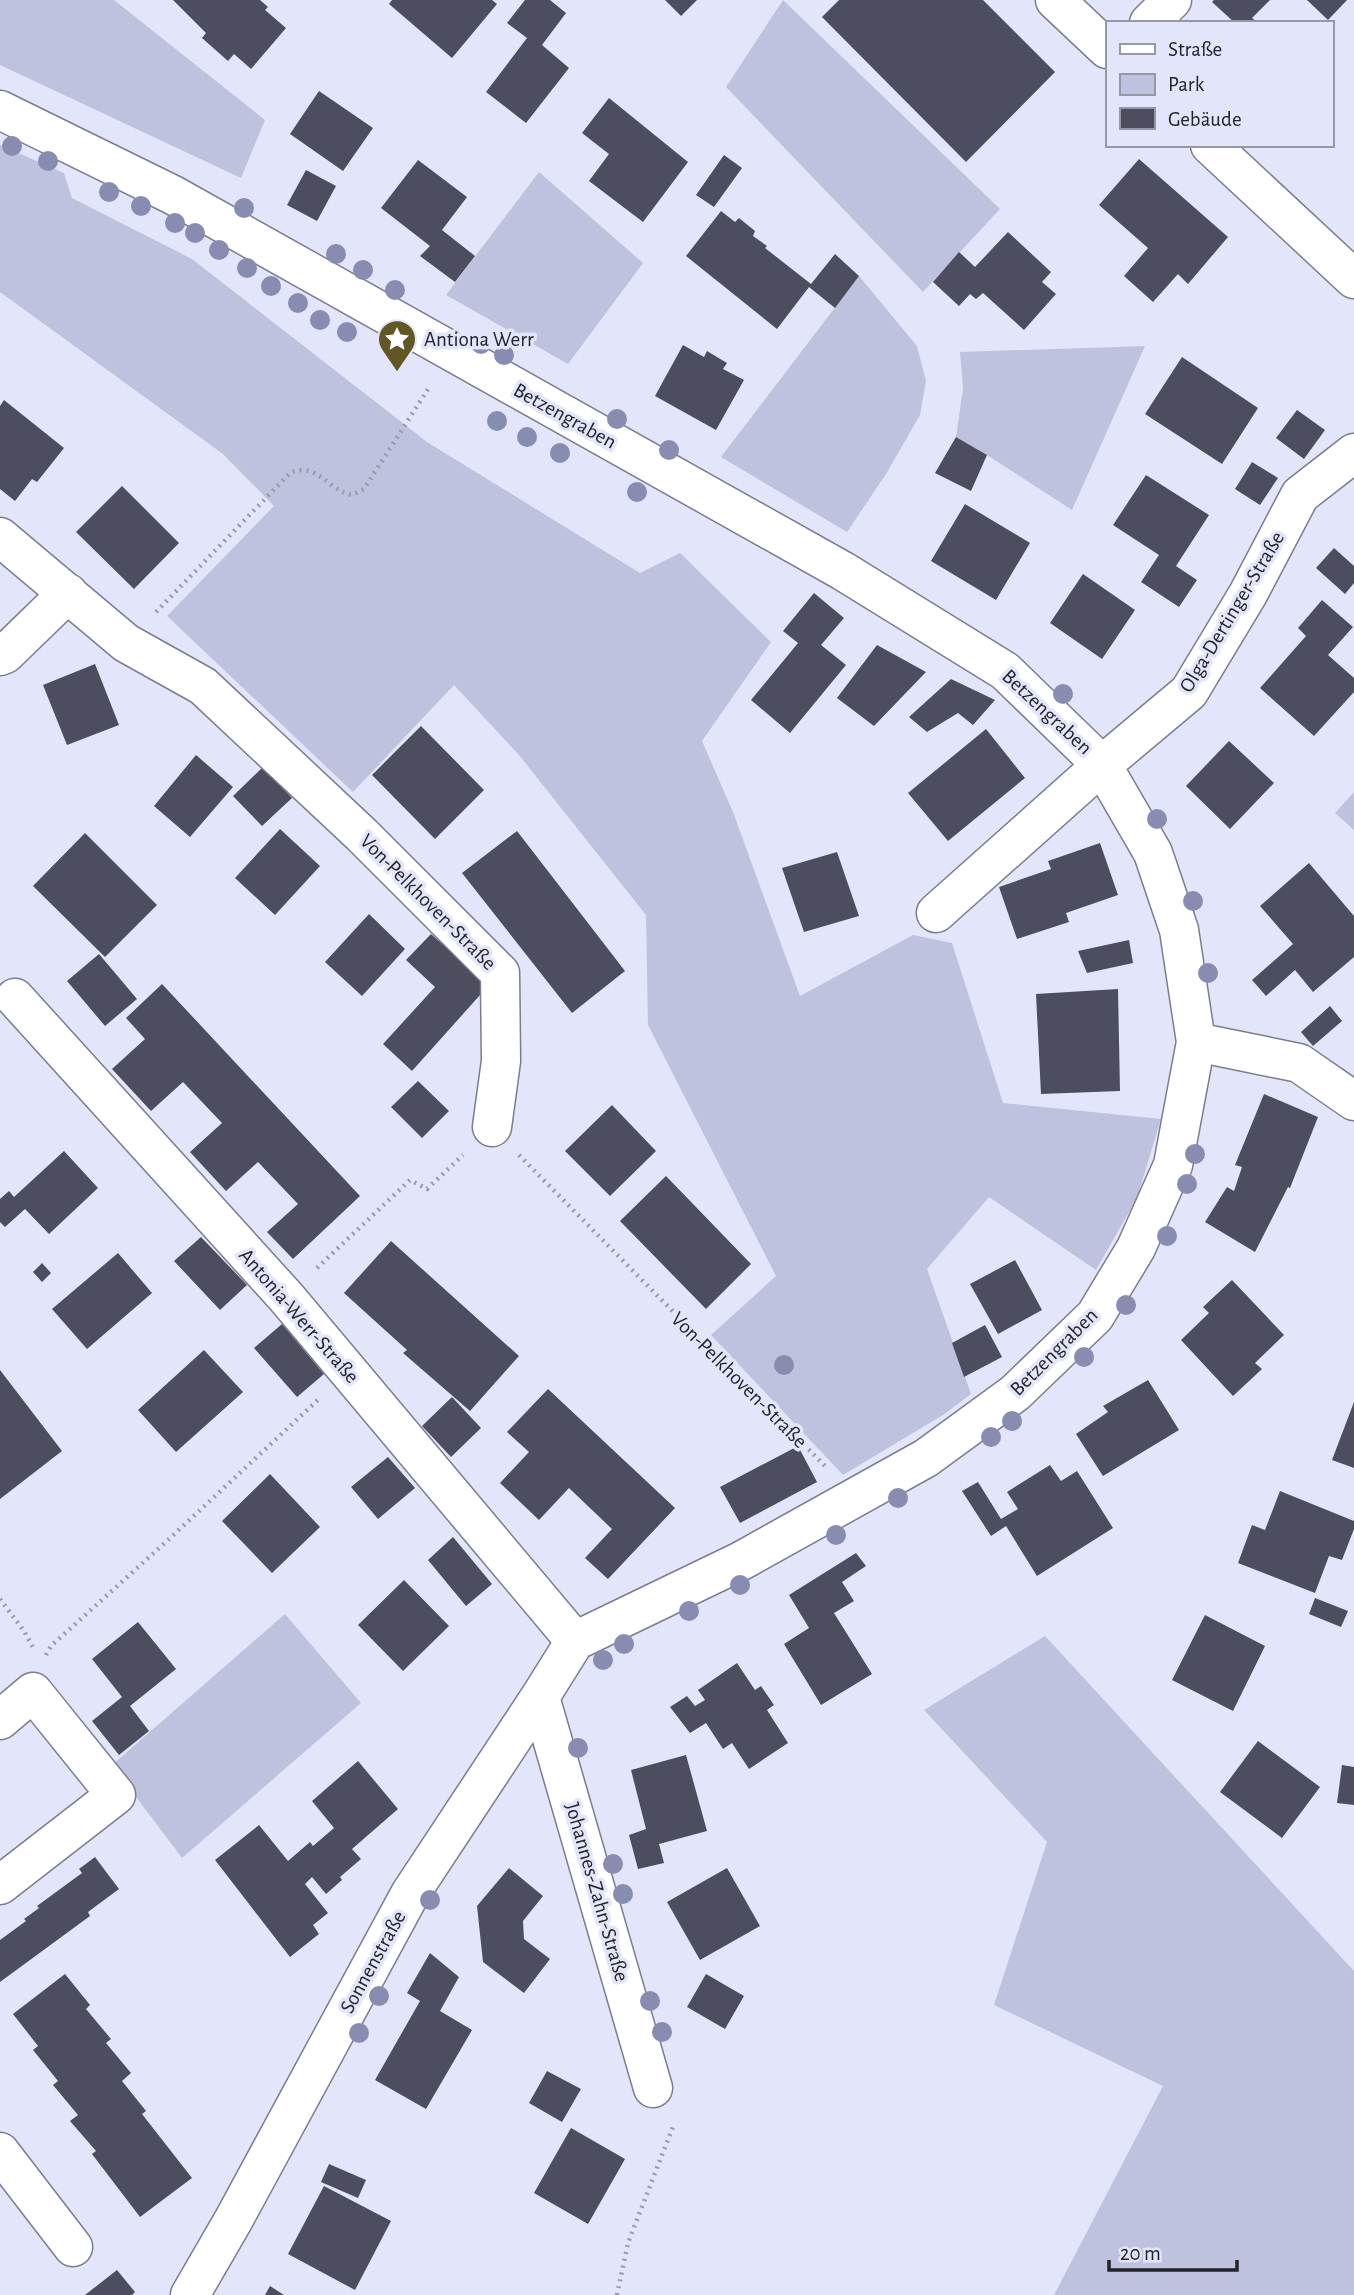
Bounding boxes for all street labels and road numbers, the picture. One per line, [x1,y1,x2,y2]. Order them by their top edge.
street label: Betzengraben [510,379,620,453]
street label: Olga-Dertinger-Straße [1176,528,1288,696]
street label: Betzengraben [998,665,1096,759]
street label: Von-Pelkhoven-Straße [356,830,500,974]
street label: Antonia-Werr-Straße [235,1245,363,1387]
street label: Betzengraben [1006,1304,1102,1400]
street label: Von-Pelkhoven-Straße [667,1308,811,1452]
street label: Johannes-Zahn-Straße [561,1800,633,1984]
street label: Sonnenstraße [336,1907,410,2017]

